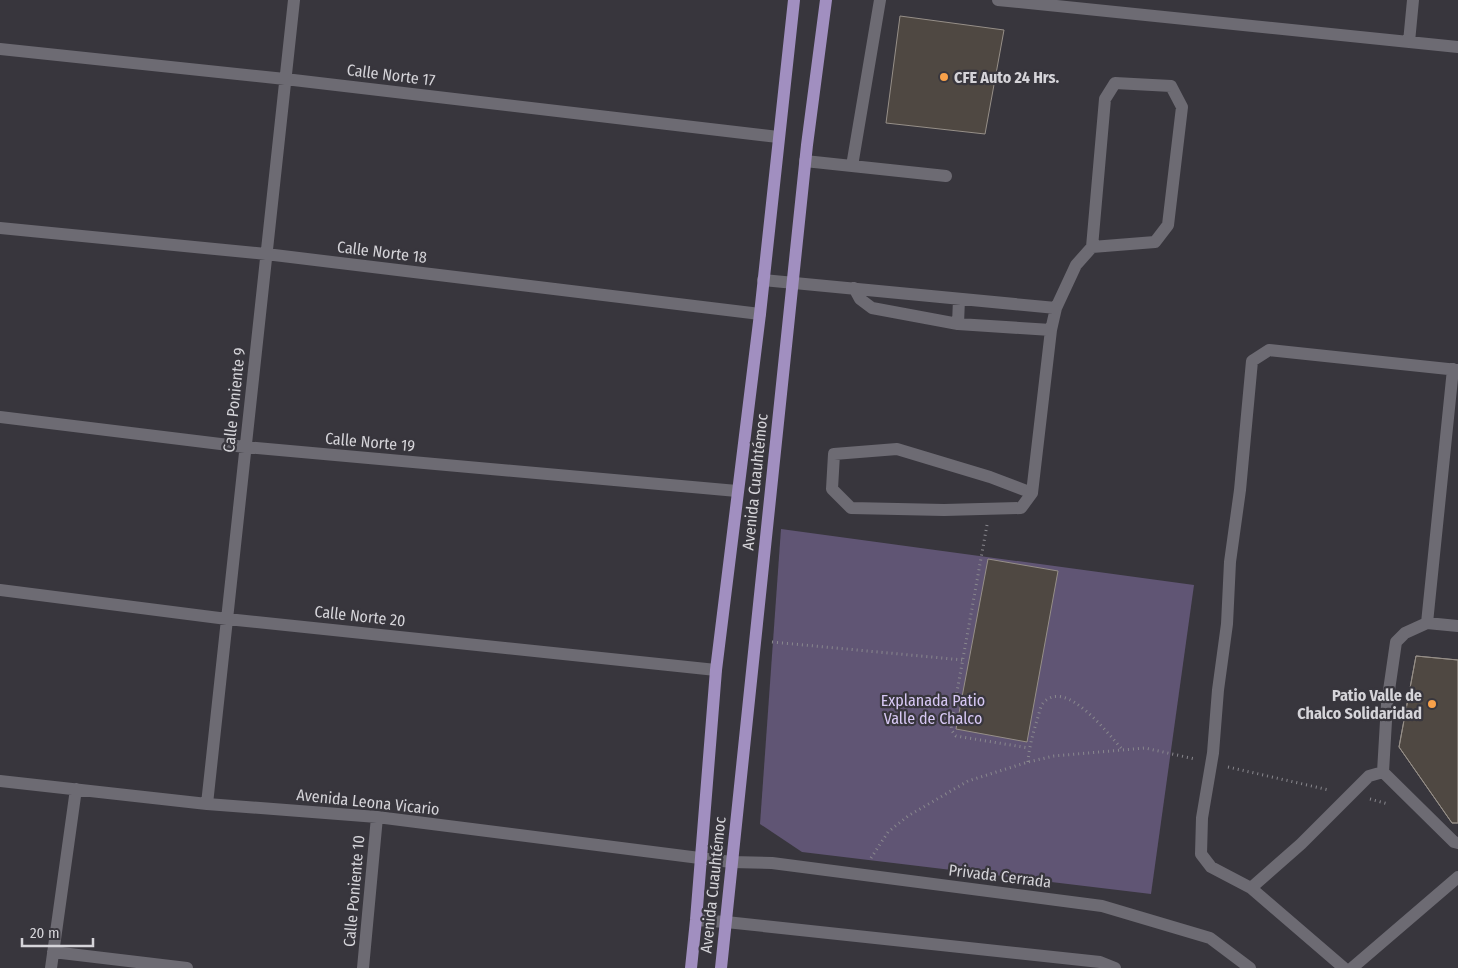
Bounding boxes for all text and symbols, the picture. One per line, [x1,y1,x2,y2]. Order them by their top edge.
street label: Calle Norte 17 [346,60,437,90]
place label: CFE Auto 24 Hrs. [954,68,1060,87]
marker: CFE Auto 24 Hrs. [938,71,950,83]
street label: Calle Norte 18 [336,237,428,267]
street label: Calle Poniente 9 [219,346,249,453]
street label: Avenida Cuauhtémoc [738,413,772,551]
street label: Calle Norte 19 [324,429,416,455]
street label: Calle Norte 20 [314,602,406,630]
place label: Patio Valle de Chalco Solidaridad [1297,686,1422,723]
park label: Explanada Patio Valle de Chalco [881,691,985,728]
marker: Patio Valle de Chalco Solidaridad [1426,698,1438,710]
street label: Avenida Leona Vicario [295,785,441,819]
street label: Avenida Cuauhtémoc [696,816,730,954]
street label: Calle Poniente 10 [340,834,368,948]
street label: Privada Cerrada [948,860,1053,892]
scale bar [22,916,94,948]
text: 20 m [30,924,60,942]

